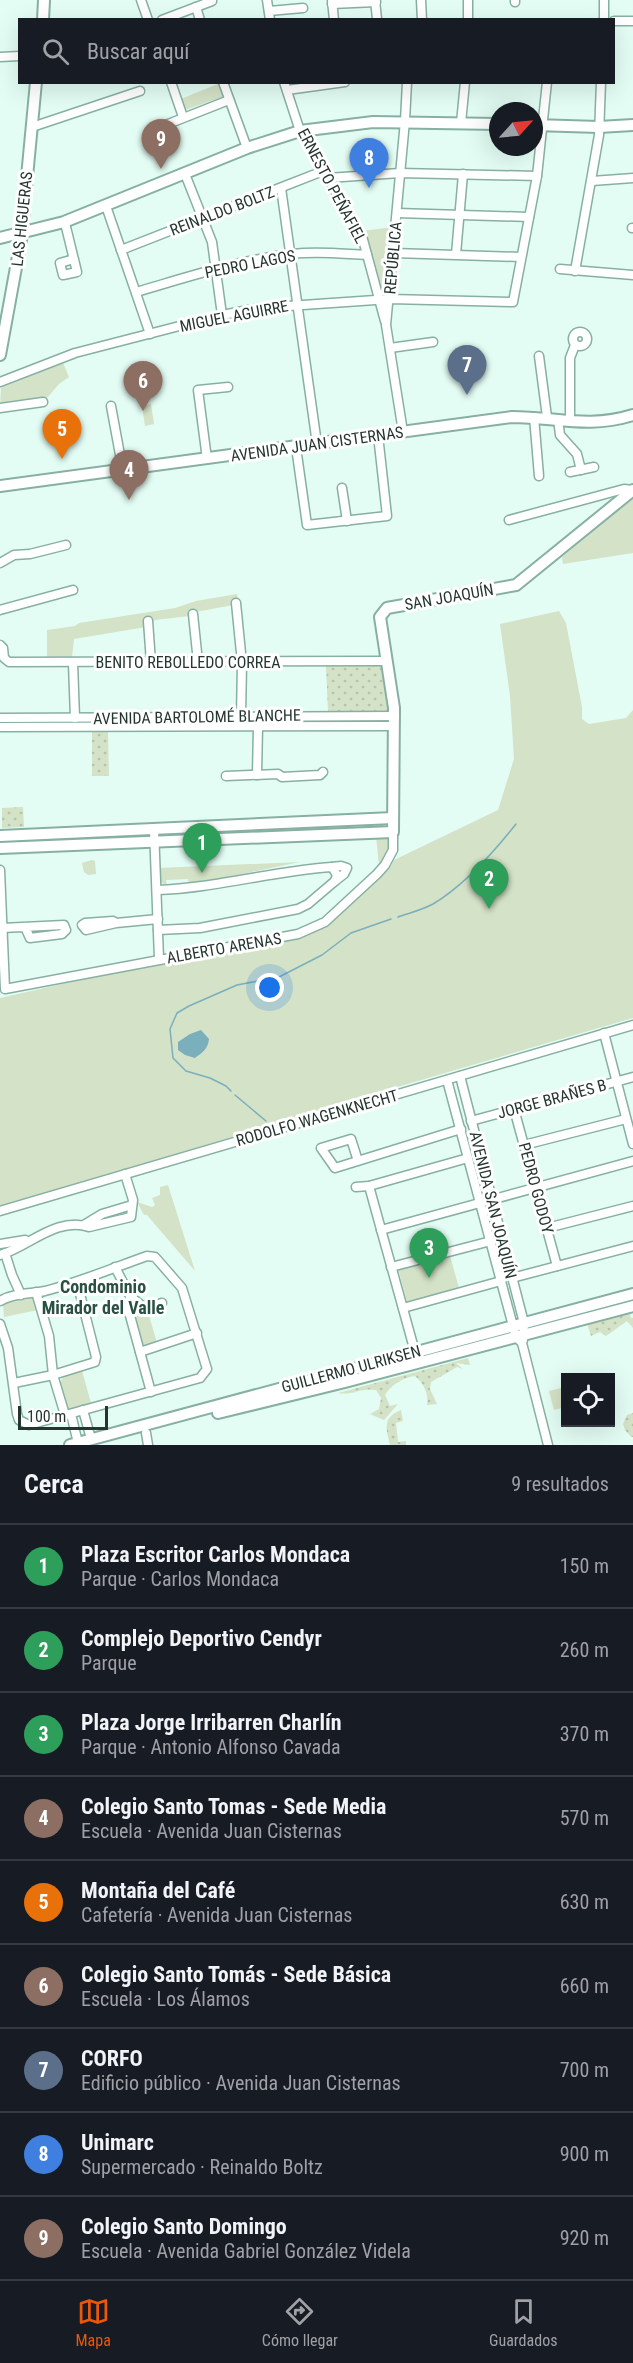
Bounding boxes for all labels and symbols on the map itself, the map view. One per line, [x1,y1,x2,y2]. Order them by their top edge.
north arrow [489,102,543,156]
pin: 9 [142,120,180,169]
street label: ERNESTO PEÑAFIEL [294,125,371,247]
pin: 8 [350,138,388,188]
street label: LAS HIGUERAS [8,171,36,267]
street label: REINALDO BOLTZ [167,182,277,240]
street label: REPÚBLICA [380,221,406,295]
street label: PEDRO LAGOS [203,246,297,282]
street label: MIGUEL AGUIRRE [178,296,290,336]
pin: 7 [448,346,486,395]
pin: 6 [124,362,162,411]
pin: 5 [42,410,82,459]
street label: AVENIDA JUAN CISTERNAS [229,422,405,466]
pin: 4 [110,450,148,500]
street label: SAN JOAQUÍN [403,580,495,614]
street label: BENITO REBOLLEDO CORREA [95,653,281,672]
street label: AVENIDA BARTOLOMÉ BLANCHE [93,706,301,728]
pin: 1 [182,824,222,873]
pin: 2 [470,860,508,909]
street label: ALBERTO ARENAS [165,929,283,967]
your location [255,973,284,1002]
street label: JORGE BRAÑES B [495,1074,609,1123]
street label: RODOLFO WAGENKNECHT [234,1086,400,1150]
street label: AVENIDA SAN JOAQUÍN [465,1129,521,1281]
street label: PEDRO GODOY [515,1140,557,1236]
pin: 3 [410,1228,448,1278]
district label: Condominio Mirador del Valle [42,1276,165,1318]
street label: GUILLERMO ULRIKSEN [279,1341,423,1397]
scale bar [18,1403,108,1430]

